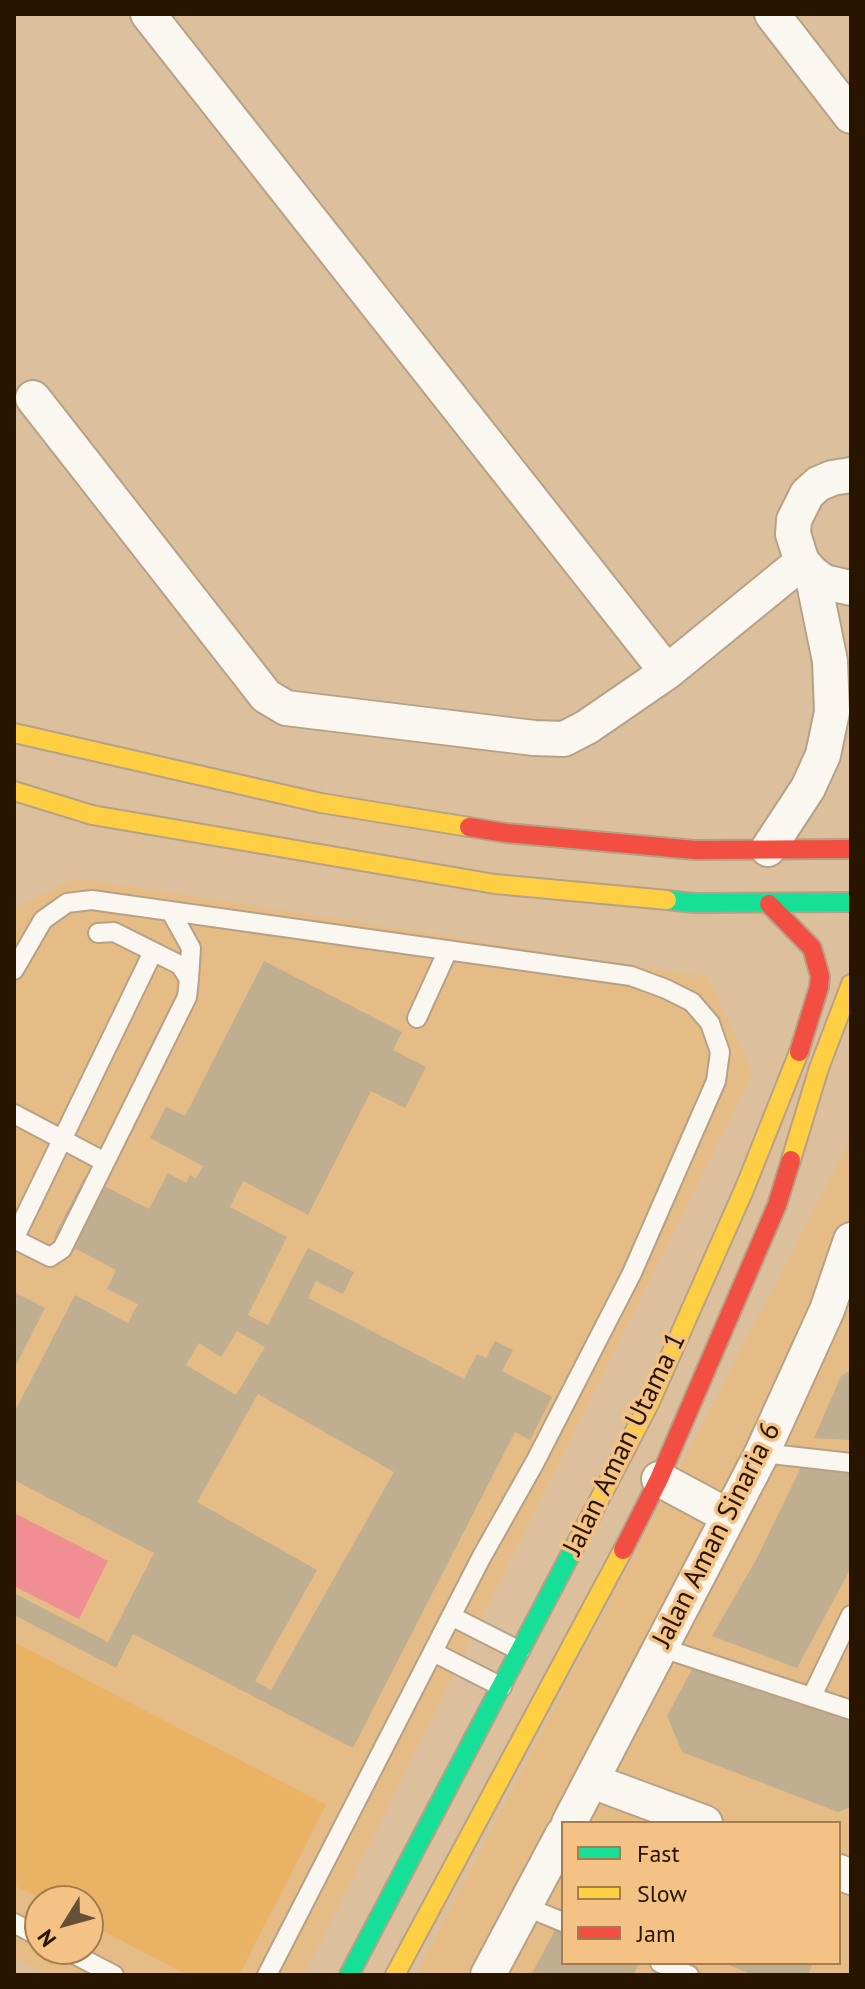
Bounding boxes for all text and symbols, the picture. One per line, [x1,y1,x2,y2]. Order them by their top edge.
street label: Jalan Aman Utama 1 [556,1327,694,1561]
street label: Jalan Aman Sinaria 6 [646,1417,788,1653]
legend [561,1821,841,1965]
text: Fast [637,1838,680,1869]
text: Slow [637,1878,687,1909]
north arrow [24,1885,104,1965]
text: Jam [637,1918,675,1949]
text: N [31,1924,62,1952]

